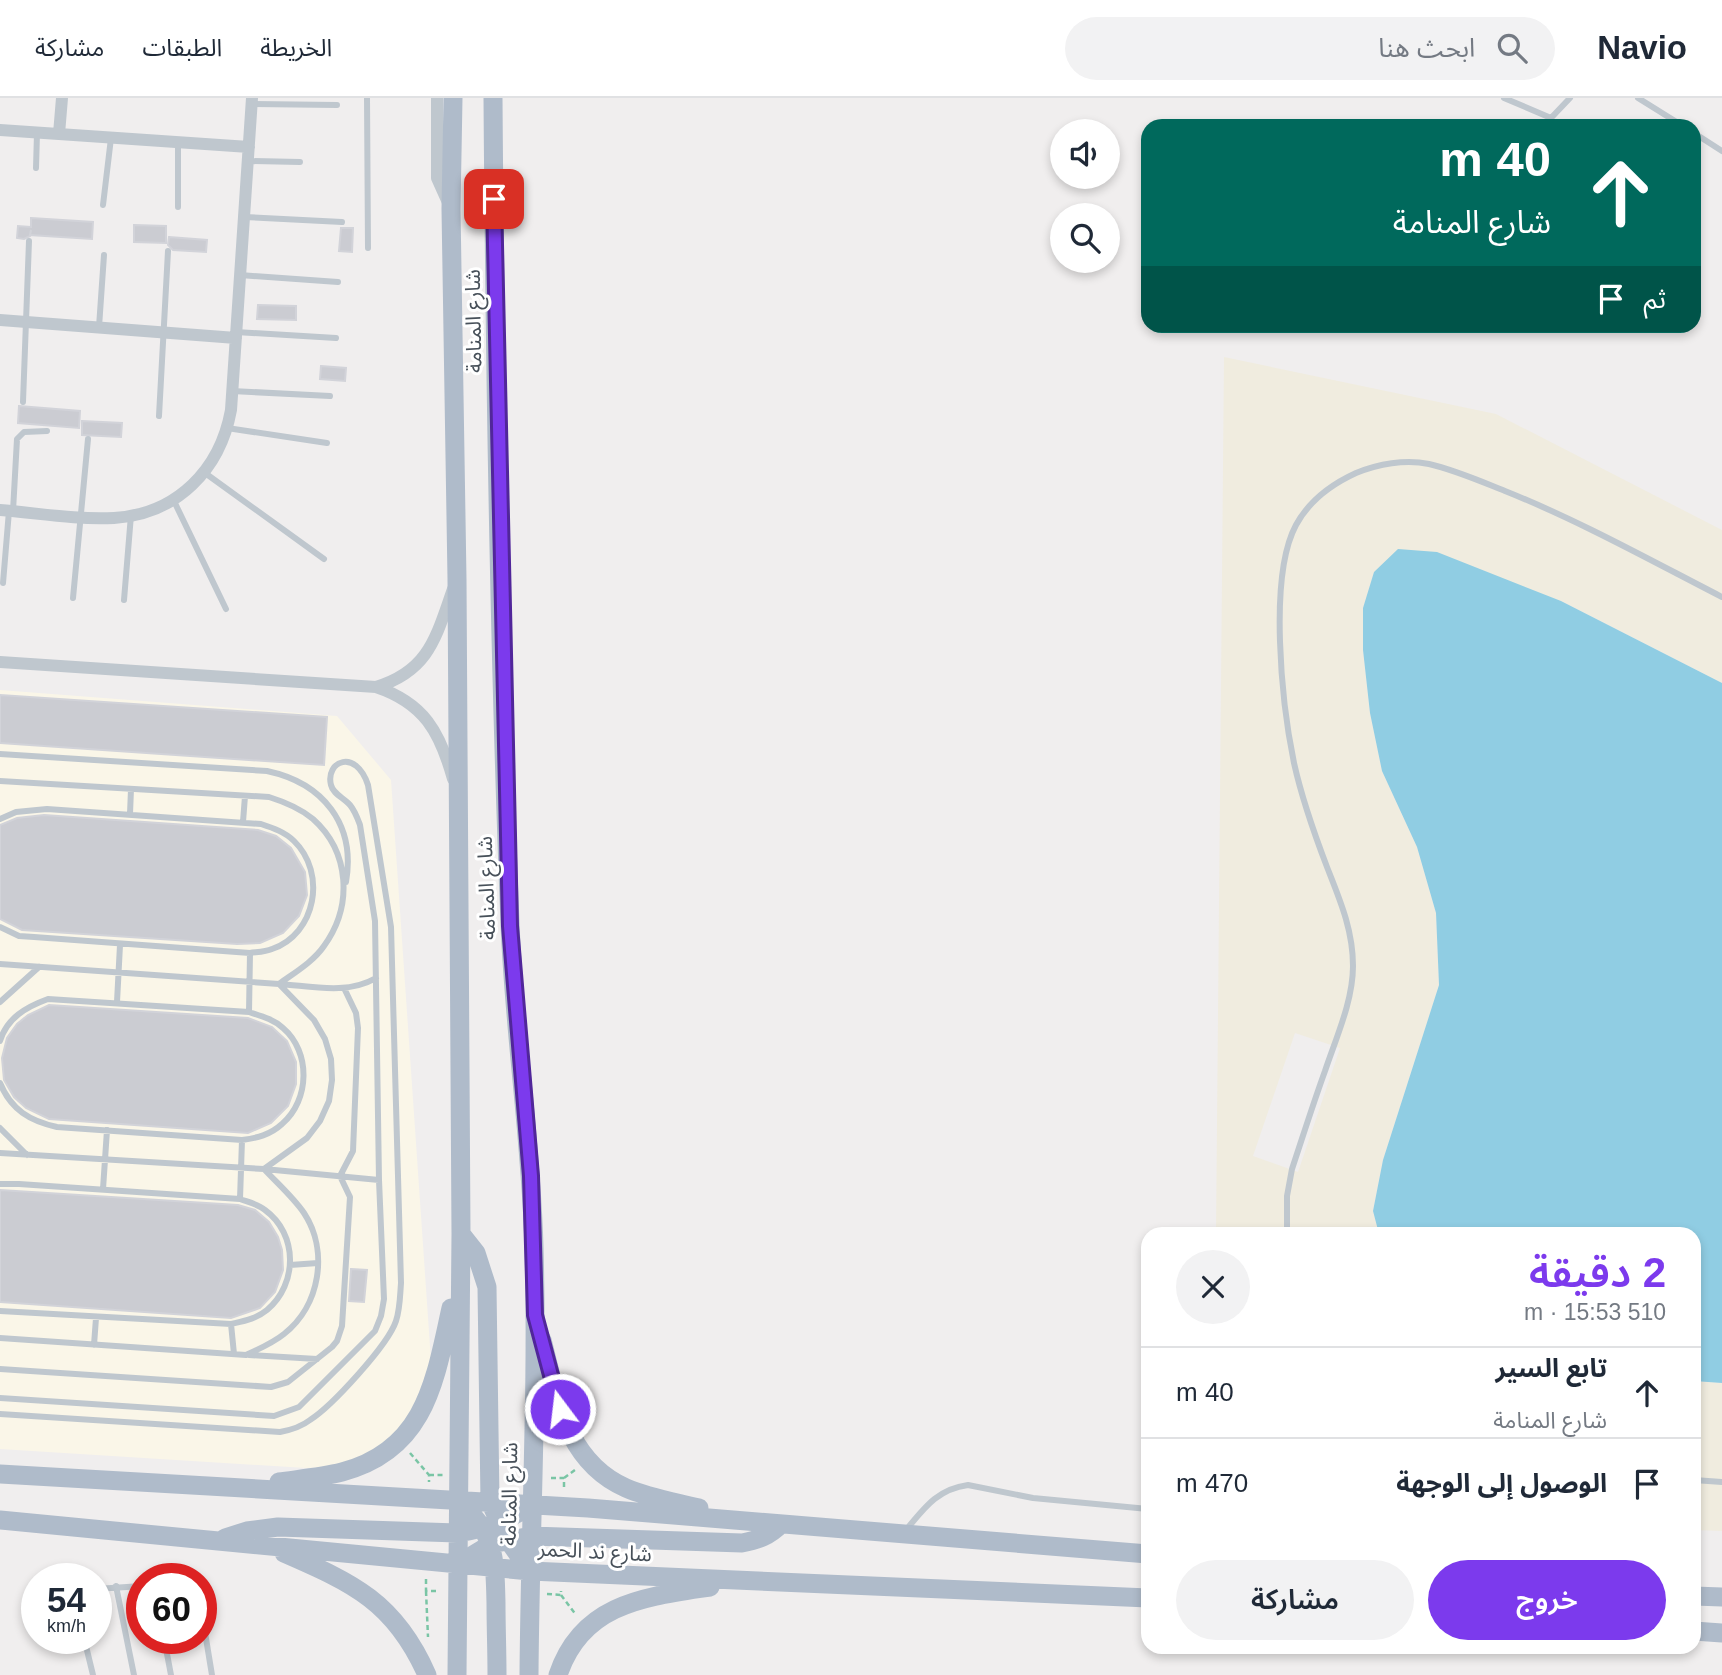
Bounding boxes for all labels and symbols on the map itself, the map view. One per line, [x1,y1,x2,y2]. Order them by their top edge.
pin [464,169,524,229]
street label: شارع المنامة [461,269,489,373]
street label: شارع المنامة [473,836,503,940]
position arrow [523,1372,597,1446]
street label: شارع المنامة [497,1442,525,1546]
street label: شارع ند الحمر [536,1536,652,1569]
speed limit sign: 60 [126,1563,217,1654]

